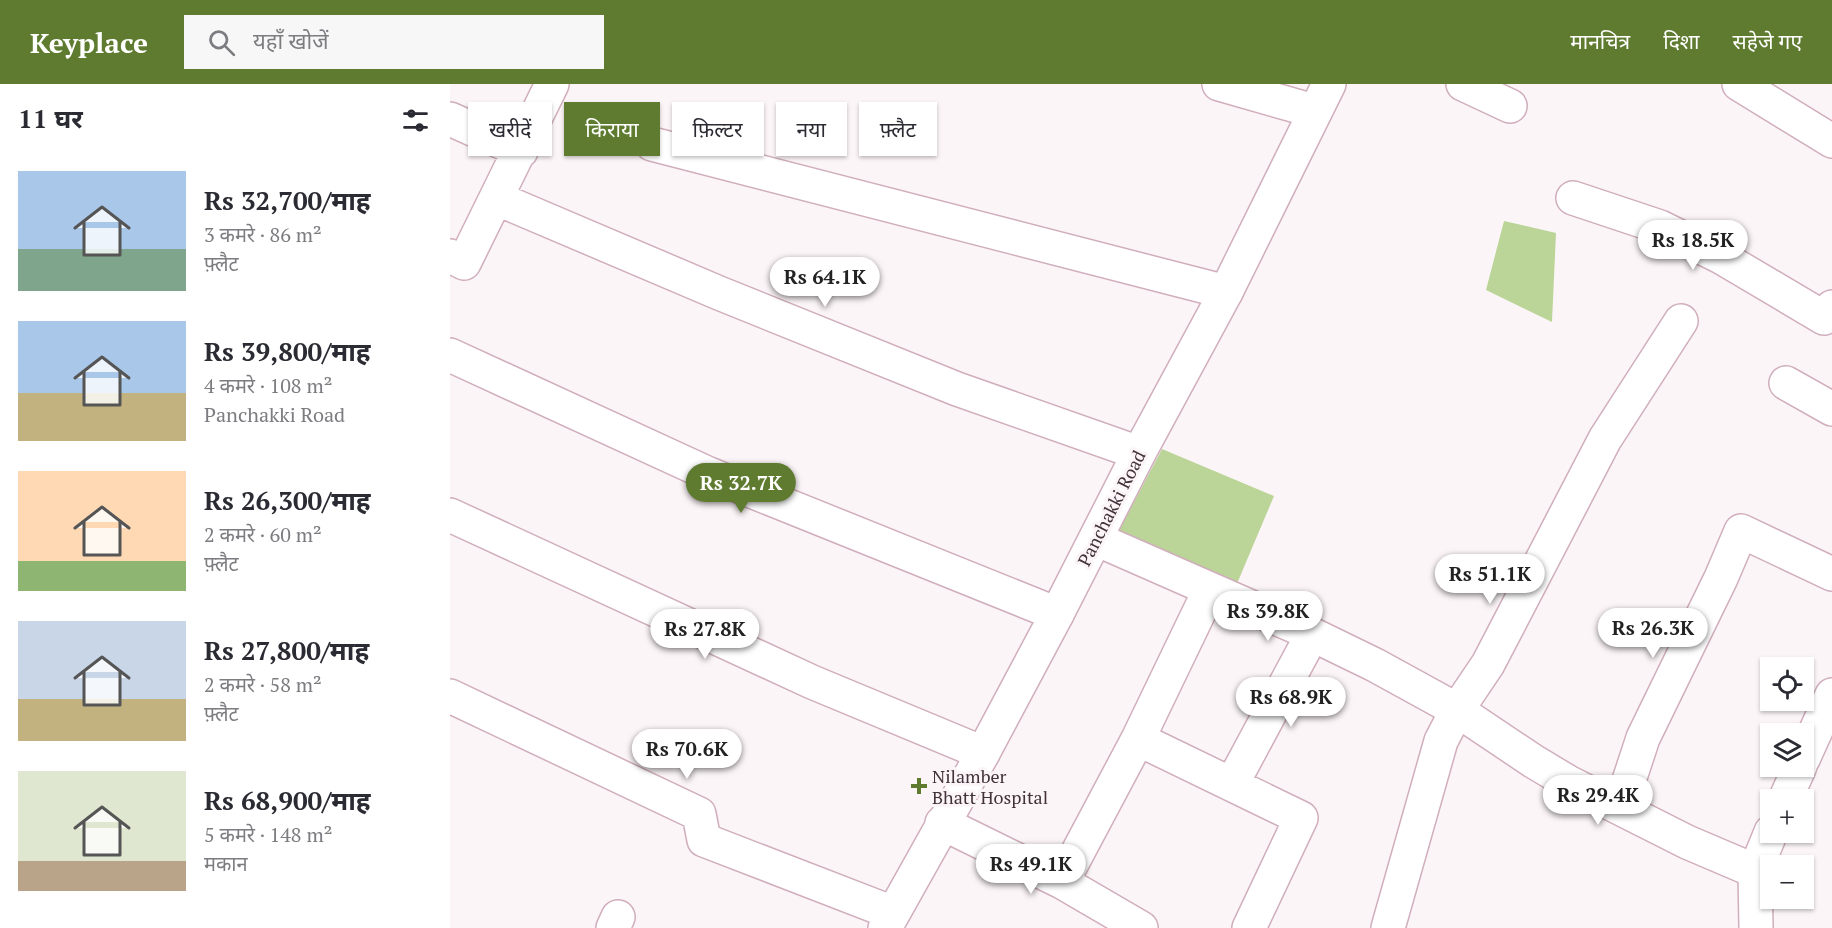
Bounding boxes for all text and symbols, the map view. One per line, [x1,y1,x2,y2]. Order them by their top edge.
search box [184,15,604,69]
text: Keyplace [30,24,148,61]
icon: search [205,26,238,59]
text: यहाँ खोजें [253,26,329,55]
text: मानचित्र [1570,27,1630,55]
text: दिशा [1663,27,1700,55]
text: सहेजे गए [1733,27,1802,55]
text: 11 घर [18,101,83,135]
chip: खरीदें [468,102,552,156]
chip: किराया [564,102,660,156]
chip: फ़िल्टर [672,102,764,156]
chip: नया [776,102,847,156]
chip: फ़्लैट [859,102,937,156]
icon: filters [399,104,432,137]
text: Rs 32,700/माह [204,183,371,217]
icon: home [66,195,138,267]
pin: Rs 18.5K [1631,220,1755,271]
text: 3 कमरे · 86 m² [204,221,322,248]
text: Rs 18.5K [1652,226,1734,253]
text: फ़्लैट [204,250,239,277]
pin: Rs 64.1K [763,257,887,308]
text: Rs 64.1K [784,263,866,290]
text: Rs 39,800/माह [204,334,371,368]
icon: home [66,345,138,417]
text: 4 कमरे · 108 m² [204,372,332,399]
text: Panchakki Road [204,401,345,428]
street label: Panchakki Road [1071,446,1151,570]
pin: Rs 32.7K [679,463,803,514]
text: Rs 32.7K [700,469,782,496]
text: Rs 26,300/माह [204,483,371,517]
icon: home [66,495,138,567]
text: 2 कमरे · 60 m² [204,521,322,548]
text: फ़्लैट [204,550,239,577]
pin: Rs 51.1K [1428,554,1552,605]
text: Rs 51.1K [1449,560,1531,587]
pin: Rs 39.8K [1206,591,1330,642]
text: Rs 39.8K [1227,597,1309,624]
pin: Rs 26.3K [1591,608,1715,659]
pin: Rs 27.8K [643,609,767,660]
text: Rs 26.3K [1612,614,1694,641]
text: Rs 27.8K [664,615,746,642]
text: Rs 27,800/माह [204,633,369,667]
icon: home [66,645,138,717]
map controls [1760,657,1814,909]
button: locate [1760,657,1814,711]
text: 2 कमरे · 58 m² [204,671,322,698]
pin: Rs 68.9K [1229,677,1353,728]
text: Rs 68.9K [1250,683,1332,710]
text: फ़्लैट [204,700,239,727]
button: layers [1760,723,1814,777]
pin: Rs 70.6K [625,729,749,780]
text: Rs 70.6K [646,735,728,762]
place label: Nilamber Bhatt Hospital [932,764,1048,809]
pin: Rs 29.4K [1536,775,1660,826]
marker: Nilamber Bhatt Hospital [910,777,928,795]
text: Rs 29.4K [1557,781,1639,808]
text: Rs 68,900/माह [204,783,371,817]
button: + [1760,789,1814,843]
icon: home [66,795,138,867]
text: 5 कमरे · 148 m² [204,821,332,848]
pin: Rs 49.1K [969,844,1093,895]
text: मकान [204,850,248,877]
text: Rs 49.1K [990,850,1072,877]
button: − [1760,855,1814,909]

